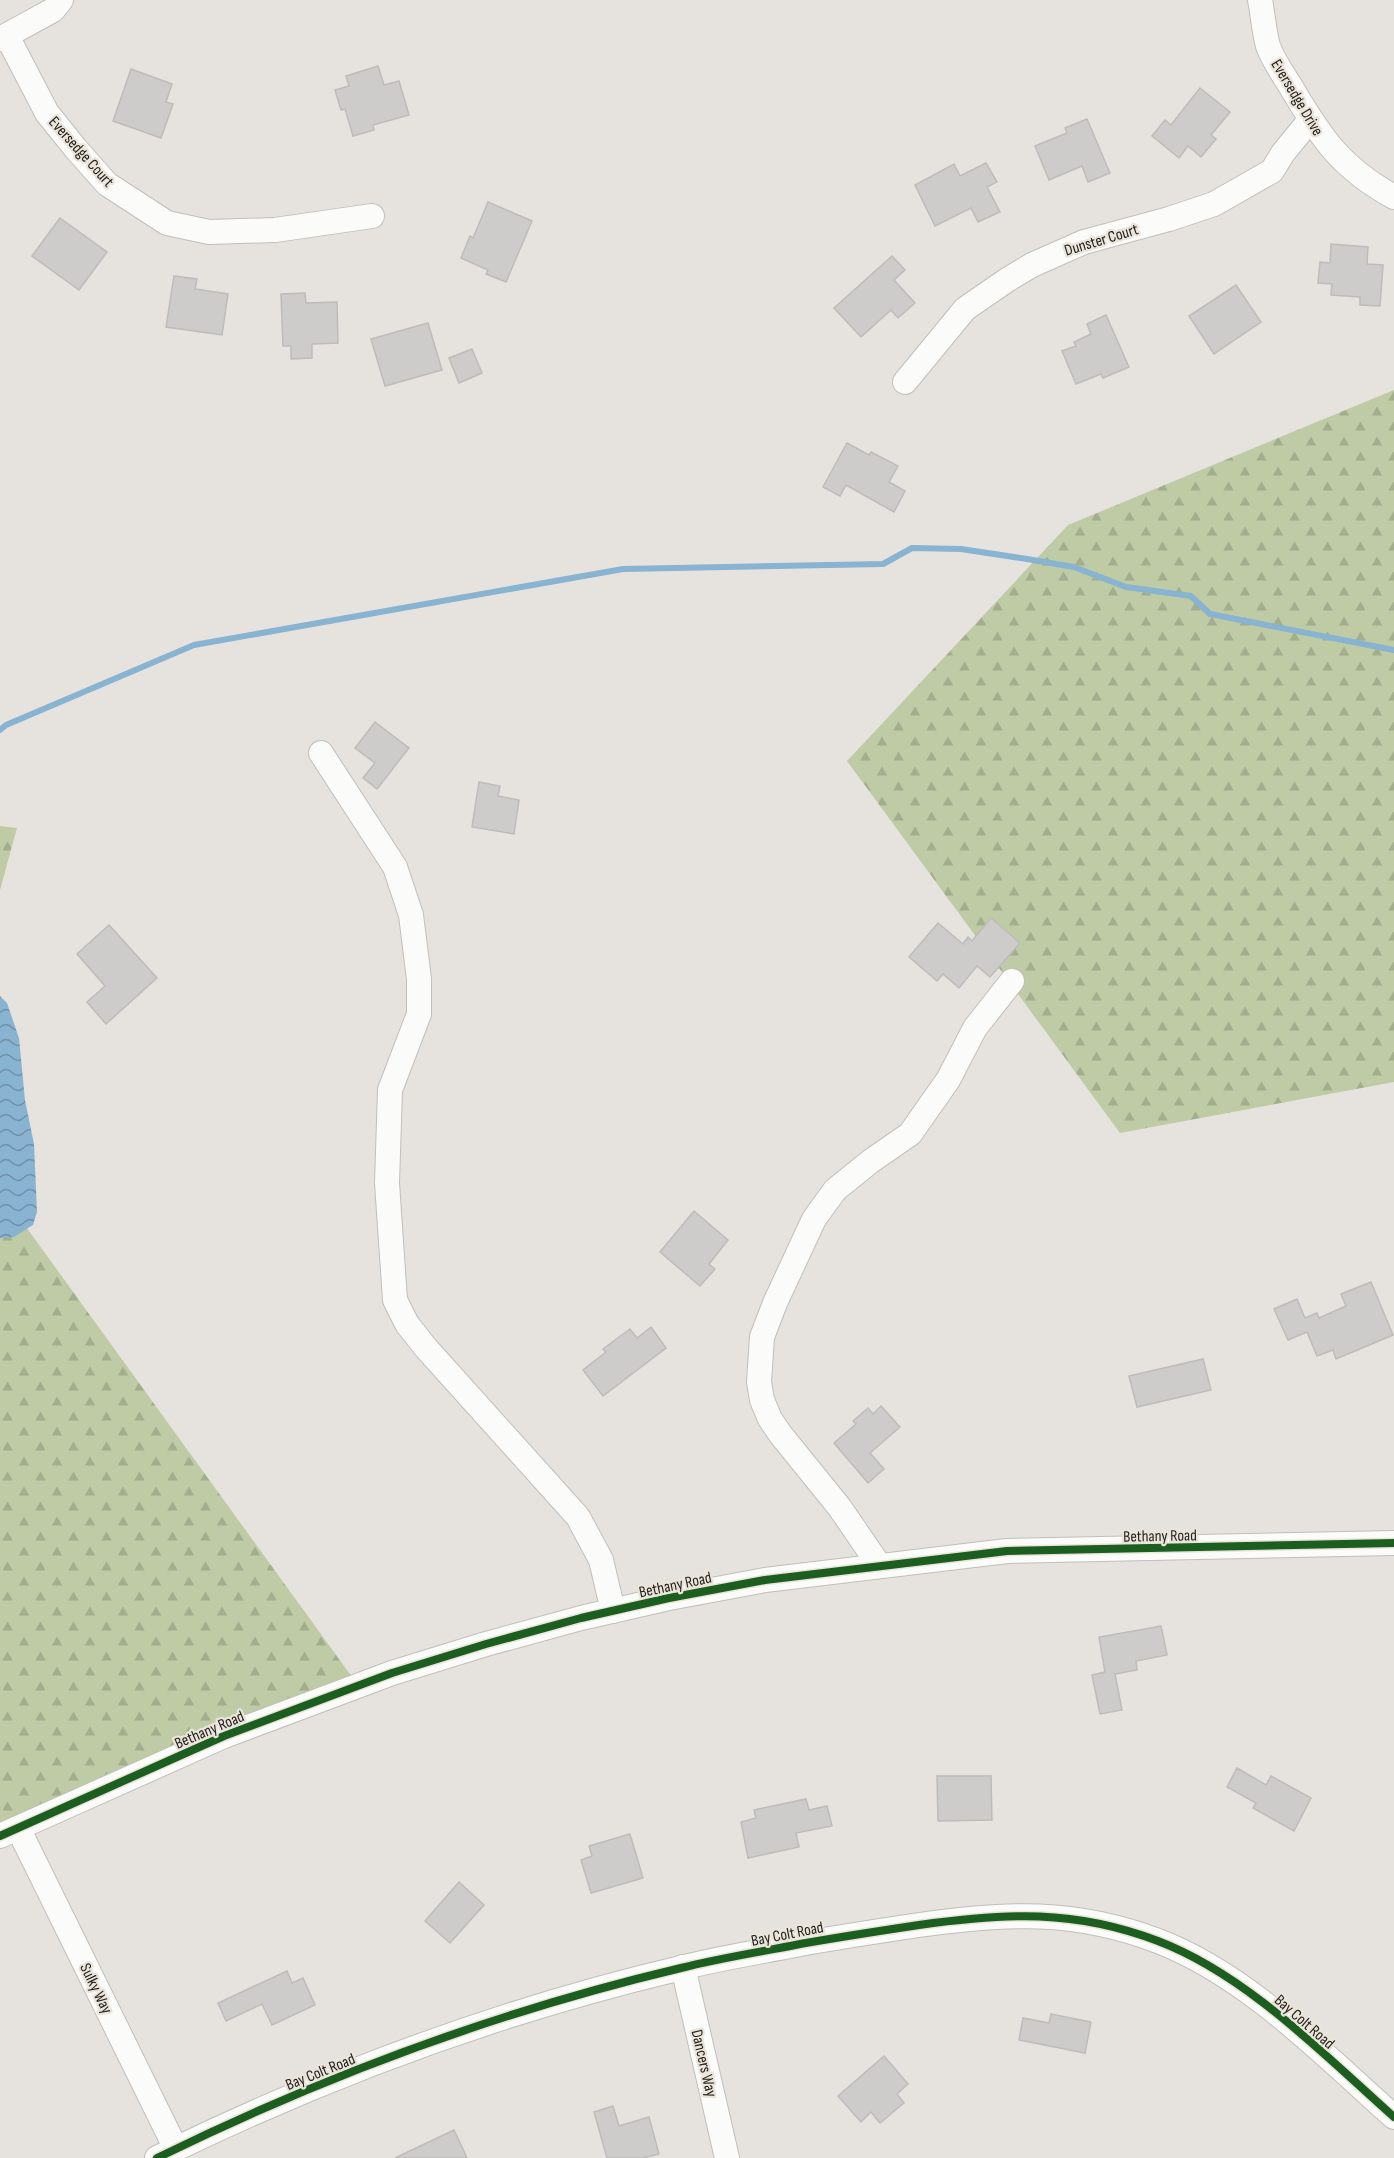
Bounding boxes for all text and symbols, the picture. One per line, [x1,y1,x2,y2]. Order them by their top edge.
street label: Eversedge Drive [1267,56,1327,139]
street label: Eversedge Court [44,113,118,191]
street label: Dunster Court [1062,220,1141,261]
street label: Bethany Road [1123,1526,1197,1547]
street label: Bethany Road [637,1569,713,1602]
street label: Bethany Road [172,1707,247,1754]
street label: Bay Colt Road [750,1918,825,1951]
street label: Sulky Way [75,1960,116,2017]
street label: Bay Colt Road [1270,1991,1338,2053]
street label: Dancers Way [687,2028,720,2099]
street label: Bay Colt Road [283,2050,358,2095]

